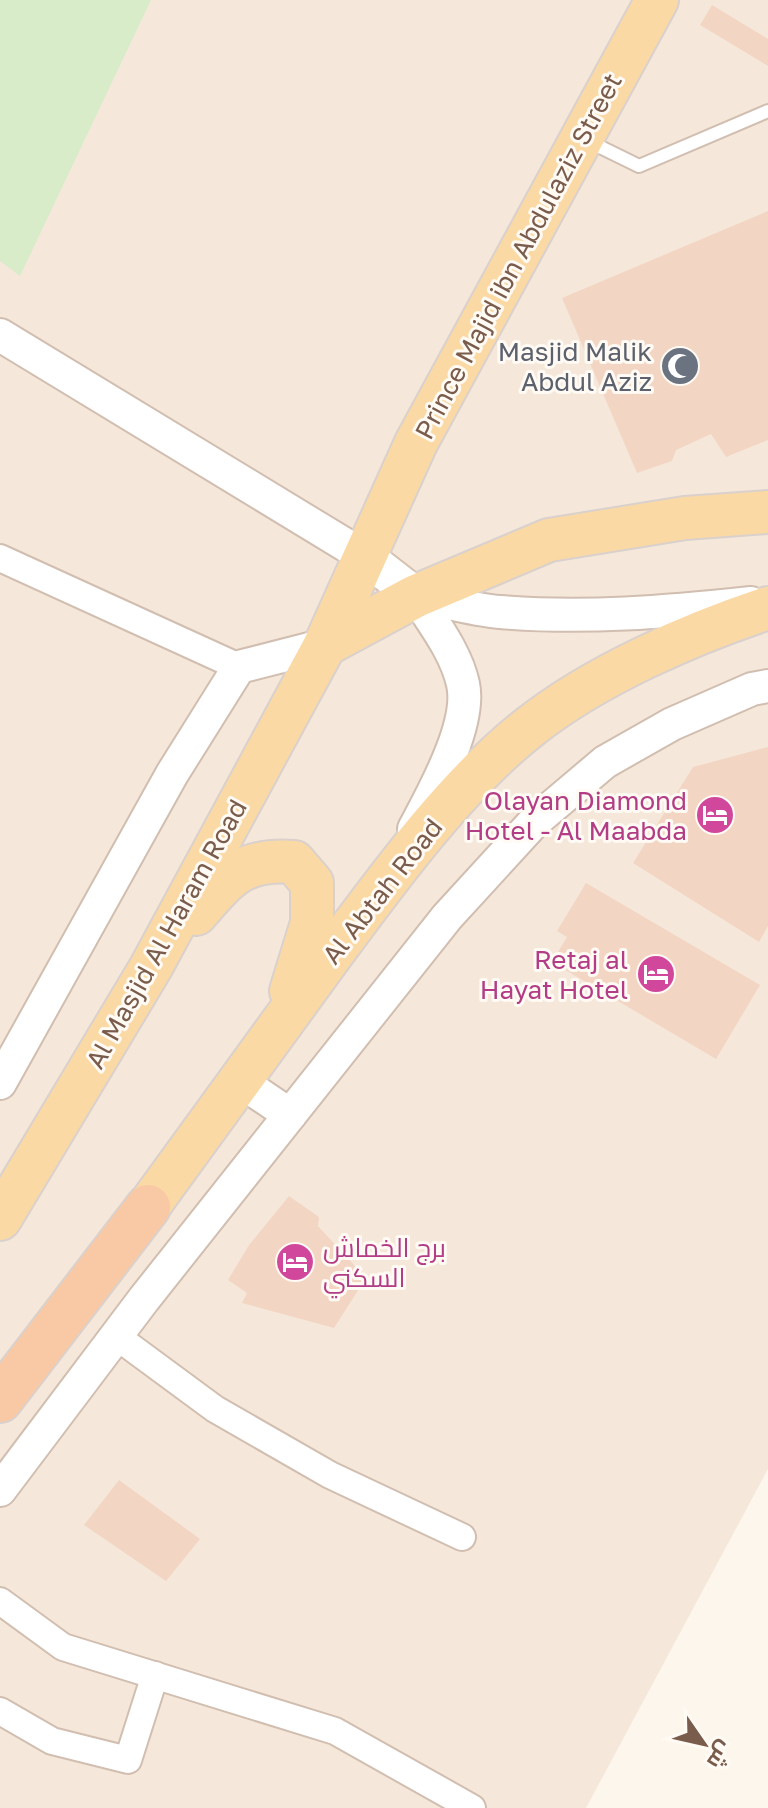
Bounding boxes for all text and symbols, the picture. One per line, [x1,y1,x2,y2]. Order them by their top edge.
street label: Prince Majid ibn Abdulaziz Street [408,68,628,444]
place label: Masjid Malik Abdul Aziz [498,336,652,397]
mosque icon: Masjid Malik Abdul Aziz [659,345,701,387]
place label: Olayan Diamond Hotel - Al Maabda [465,785,687,846]
street label: Al Masjid Al Haram Road [79,794,253,1074]
hotel icon: Olayan Diamond Hotel - Al Maabda [694,794,736,836]
street label: Al Abtah Road [315,812,449,970]
place label: Retaj al Hayat Hotel [480,944,628,1005]
hotel icon: Retaj al Hayat Hotel [635,953,677,995]
place label: برج الخماش السكني [323,1232,446,1299]
hotel icon: برج الخماش السكني [274,1241,316,1283]
north arrow [664,1704,744,1784]
text: ش [701,1736,740,1775]

